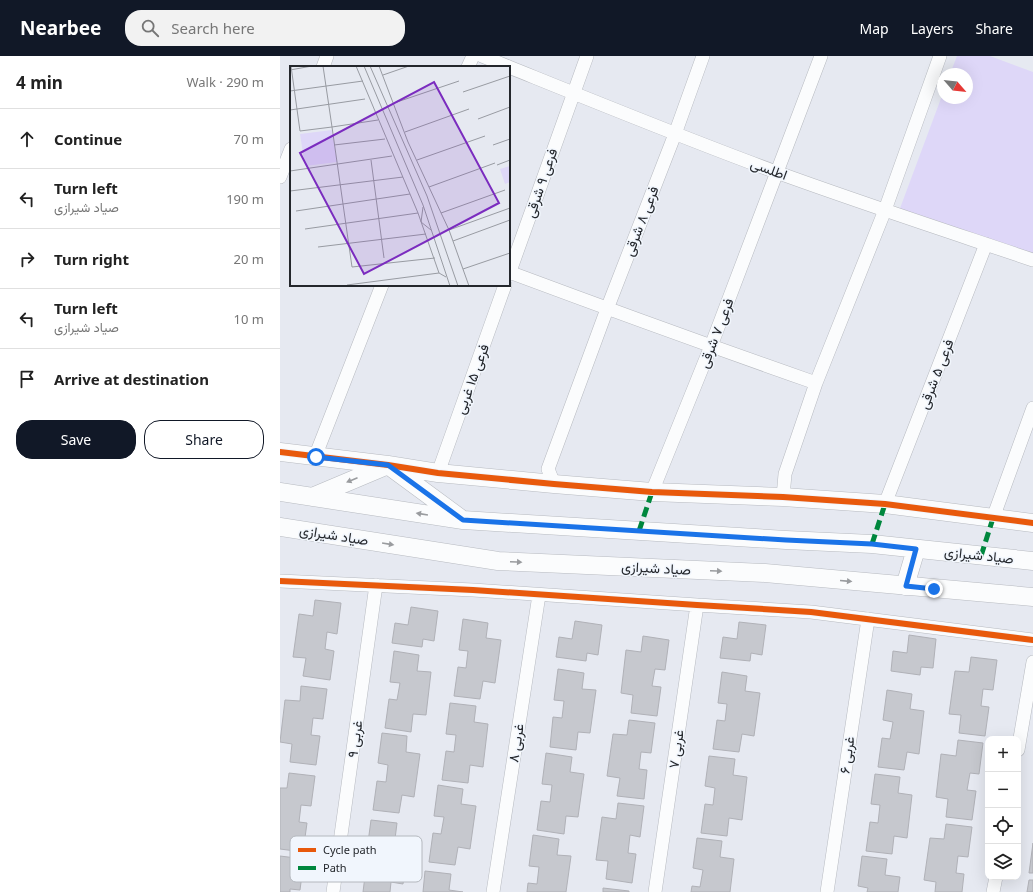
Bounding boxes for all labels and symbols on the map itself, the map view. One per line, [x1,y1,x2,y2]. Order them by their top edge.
inset map [290,66,510,286]
north arrow [937,68,973,104]
street label: فرعی ۹ شرقی [520,146,561,220]
street label: اطلسی [748,153,790,184]
street label: فرعی ۸ شرقی [618,183,663,259]
street label: فرعی ۷ شرقی [693,295,738,371]
street label: فرعی ۵ شرقی [913,336,958,412]
street label: فرعی ۱۵ غربی [450,341,493,417]
route start [307,448,325,466]
one-way arrow [346,477,358,483]
one-way arrow [416,511,428,517]
street label: صیاد شیرازی [298,520,370,549]
one-way arrow [382,541,394,547]
street label: صیاد شیرازی [943,541,1015,568]
street label: صیاد شیرازی [621,556,692,579]
one-way arrow [510,558,522,565]
one-way arrow [710,568,723,574]
one-way arrow [840,577,852,584]
route end [925,580,943,598]
street label: ۹ غربی [343,719,367,759]
street label: ۸ غربی [503,722,528,764]
street label: ۷ غربی [663,728,688,769]
street label: ۶ غربی [834,735,859,775]
legend [290,836,422,882]
text: Cycle path [323,842,376,857]
text: Path [323,860,347,875]

